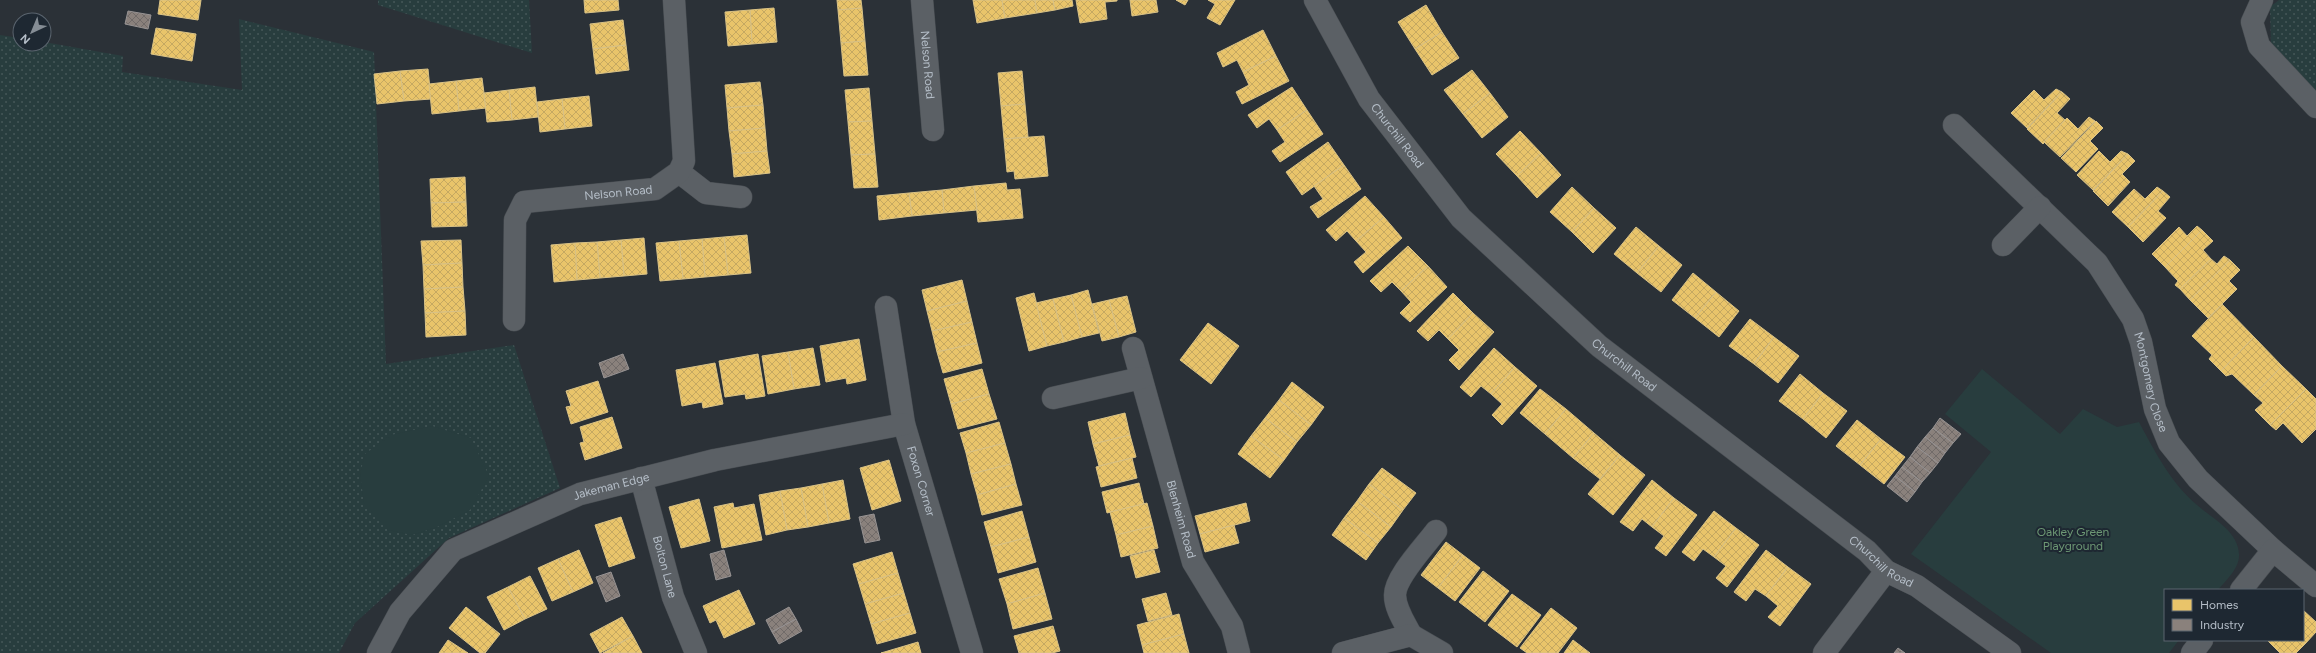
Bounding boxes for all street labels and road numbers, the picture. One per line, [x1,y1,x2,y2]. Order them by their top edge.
street label: Nelson Road [918,30,937,99]
street label: Churchill Road [1368,100,1427,171]
street label: Nelson Road [584,182,653,203]
street label: Montgomery Close [2131,330,2171,435]
street label: Churchill Road [1589,336,1659,394]
street label: Foxon Corner [904,444,938,518]
street label: Jakeman Edge [571,470,651,503]
street label: Blenheim Road [1163,479,1199,560]
street label: Churchill Road [1846,533,1916,590]
street label: Bolton Lane [650,534,680,600]

